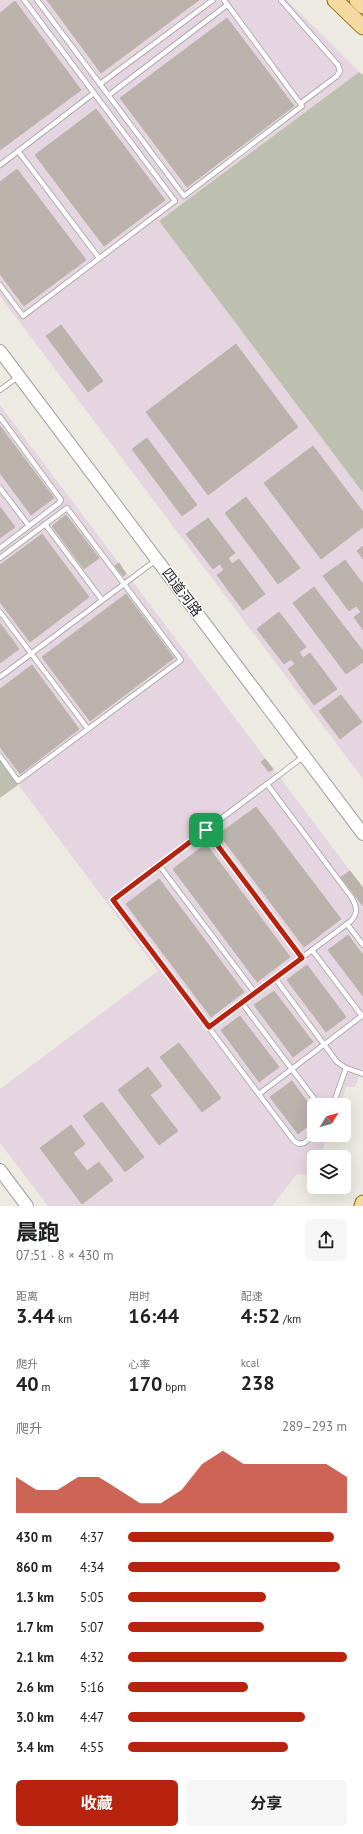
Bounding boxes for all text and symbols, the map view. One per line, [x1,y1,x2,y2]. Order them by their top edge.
street label: 四道河路 [158,564,206,620]
pin [189,813,223,847]
icon: arrive [195,819,217,841]
north arrow [307,1098,351,1142]
map controls [307,1098,351,1194]
button: layers [307,1150,351,1194]
text: 晨跑 [16,1218,60,1246]
button: share [305,1219,347,1261]
text: 07:51 · 8 × 430 m [16,1247,113,1264]
text: 距离 [16,1289,38,1303]
text: 用时 [128,1289,150,1303]
text: 配速 [241,1289,263,1303]
text: 3.44 [16,1303,55,1329]
text: 16:44 [128,1303,179,1329]
text: 4:52 [241,1303,280,1329]
text: km [55,1312,72,1326]
text: /km [280,1312,301,1326]
text: kcal [241,1356,259,1370]
text: 爬升 [16,1357,38,1371]
text: 心率 [128,1357,150,1371]
text: 238 [241,1370,275,1396]
text: 40 [16,1371,39,1397]
text: 170 [128,1371,162,1397]
text: m [39,1380,51,1394]
text: bpm [162,1380,186,1394]
text: 289–293 m [282,1418,347,1435]
text: 爬升 [16,1420,42,1437]
text: 430 m [16,1529,52,1546]
text: 4:37 [80,1529,104,1546]
text: 860 m [16,1559,52,1576]
text: 4:34 [80,1559,104,1576]
text: 1.3 km [16,1589,54,1606]
text: 5:05 [80,1589,104,1606]
text: 1.7 km [16,1619,53,1636]
text: 5:07 [80,1619,104,1636]
text: 2.1 km [16,1649,54,1666]
text: 4:32 [80,1649,104,1666]
text: 2.6 km [16,1679,54,1696]
text: 5:16 [80,1679,104,1696]
text: 3.0 km [16,1709,54,1726]
text: 4:47 [80,1709,104,1726]
text: 3.4 km [16,1739,54,1756]
text: 4:55 [80,1739,104,1756]
button: 收藏 [16,1780,178,1826]
button: 分享 [186,1780,347,1826]

